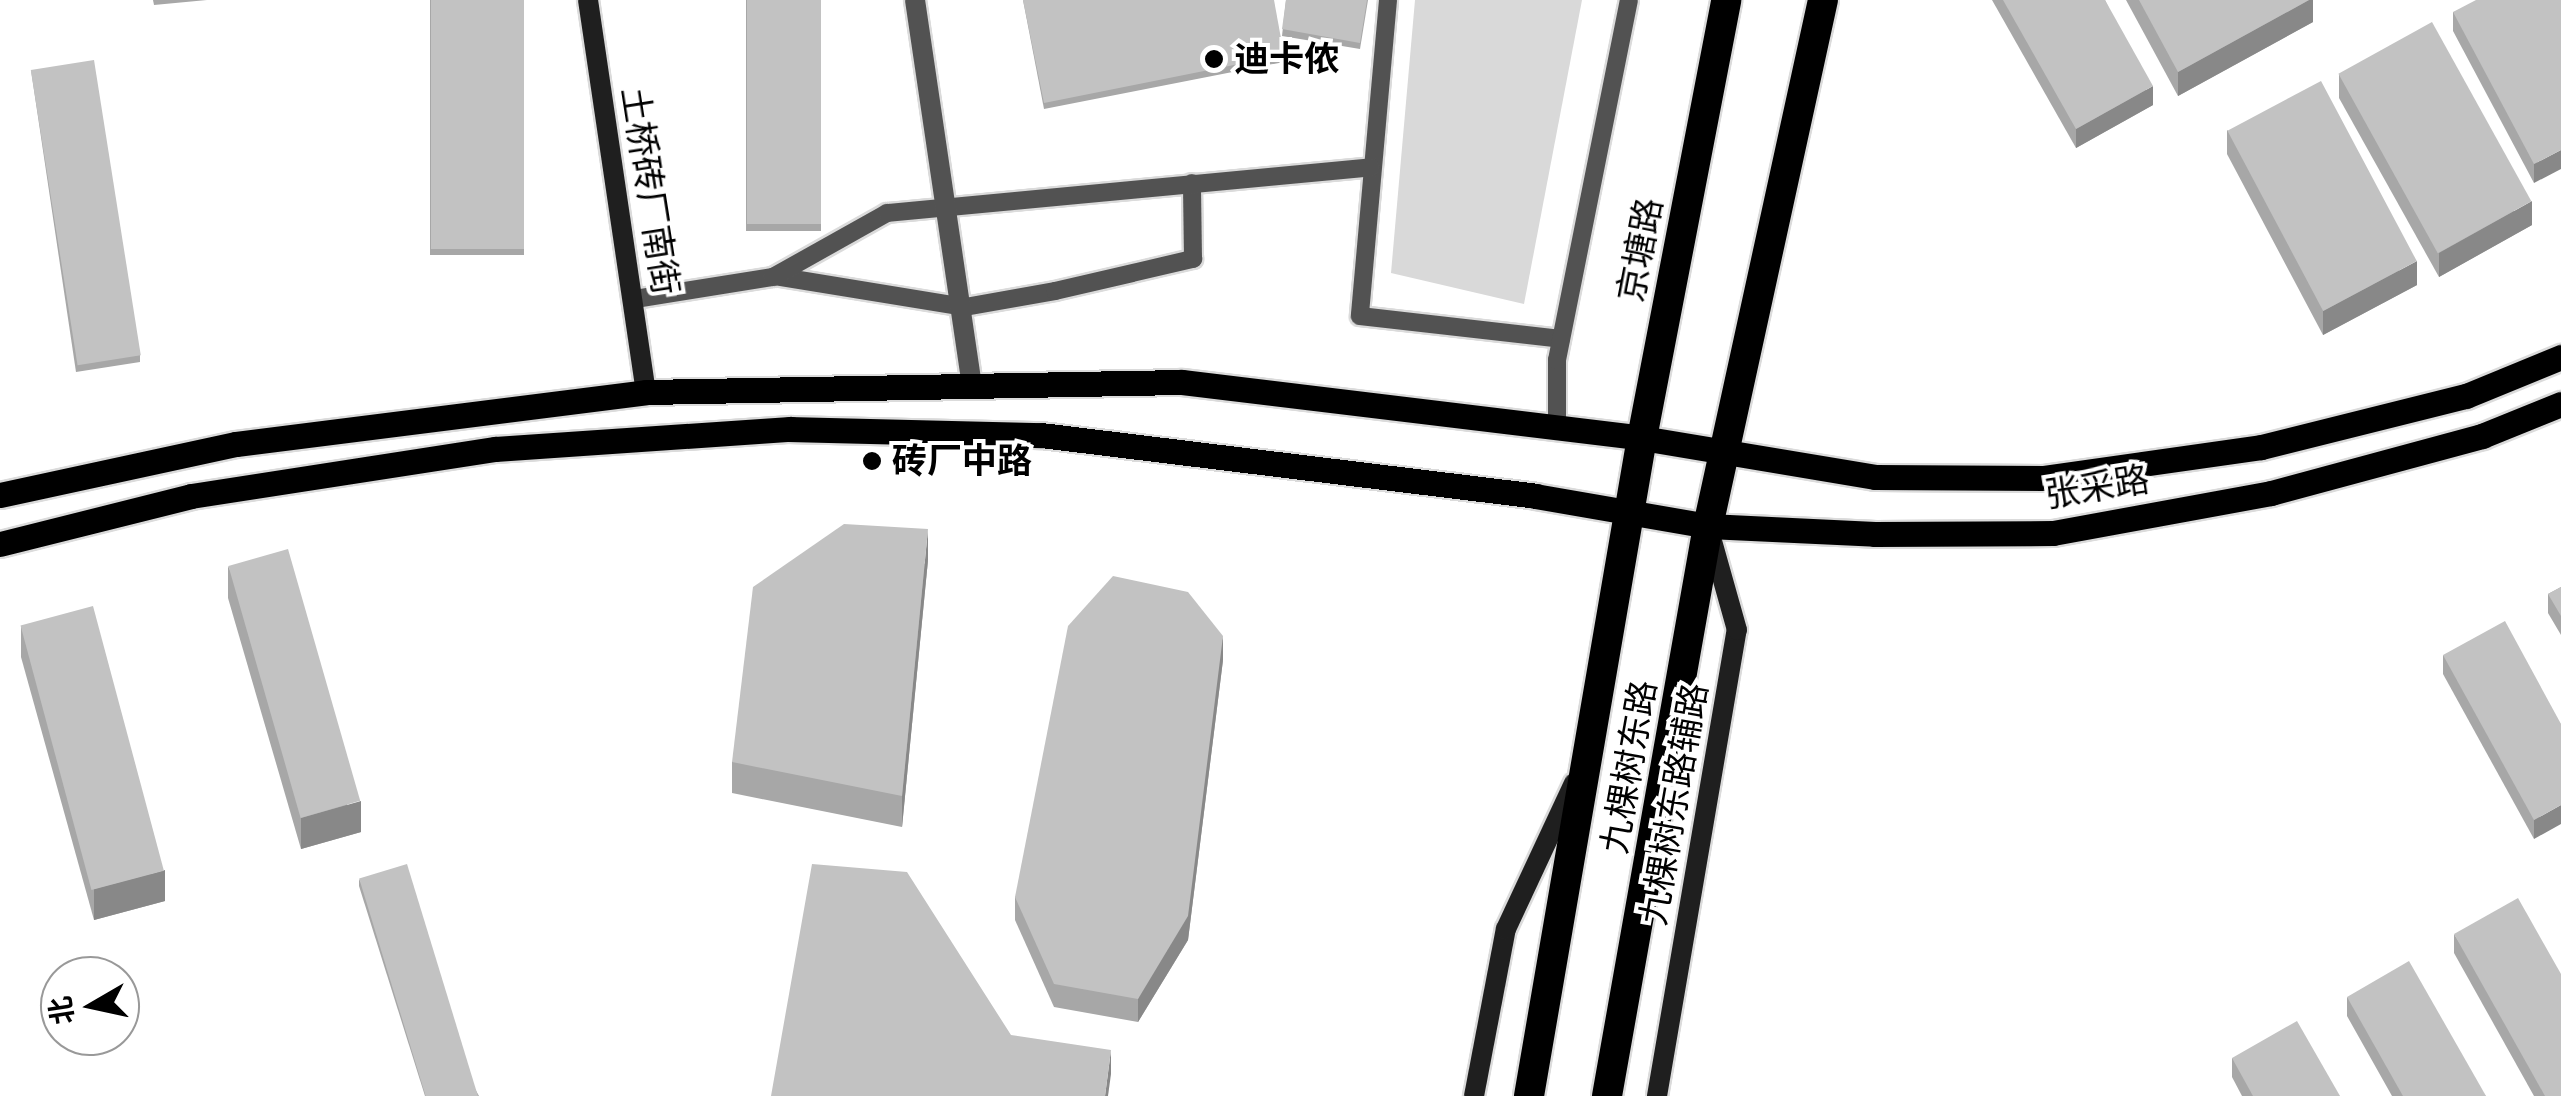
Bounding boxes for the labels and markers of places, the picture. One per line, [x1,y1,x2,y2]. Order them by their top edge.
place label: 迪卡侬 [1234,38,1339,80]
marker: 迪卡侬 [1203,48,1225,70]
place label: 砖厂中路 [892,440,1032,482]
marker: 砖厂中路 [861,450,883,472]

